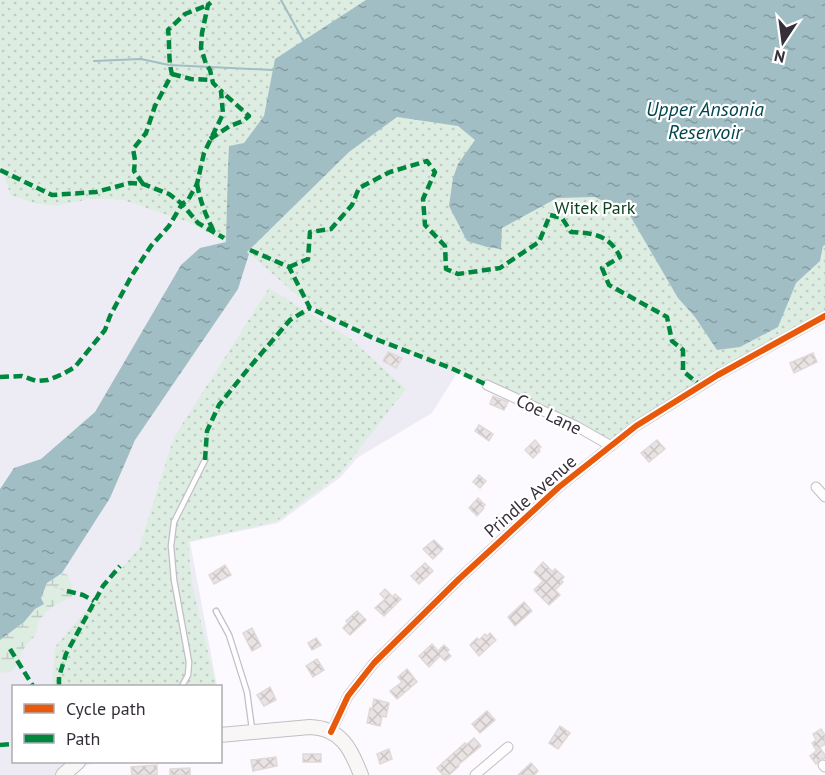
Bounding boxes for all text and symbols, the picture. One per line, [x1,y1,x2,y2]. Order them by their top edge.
north arrow [753,12,813,72]
text: N [772,46,787,68]
water label: Upper Ansonia Reservoir [646,96,764,145]
park label: Witek Park [555,196,636,219]
street label: Coe Lane [512,388,586,440]
street label: Prindle Avenue [479,450,581,542]
legend [12,685,222,763]
text: Cycle path [66,697,146,720]
text: Path [66,727,100,750]

